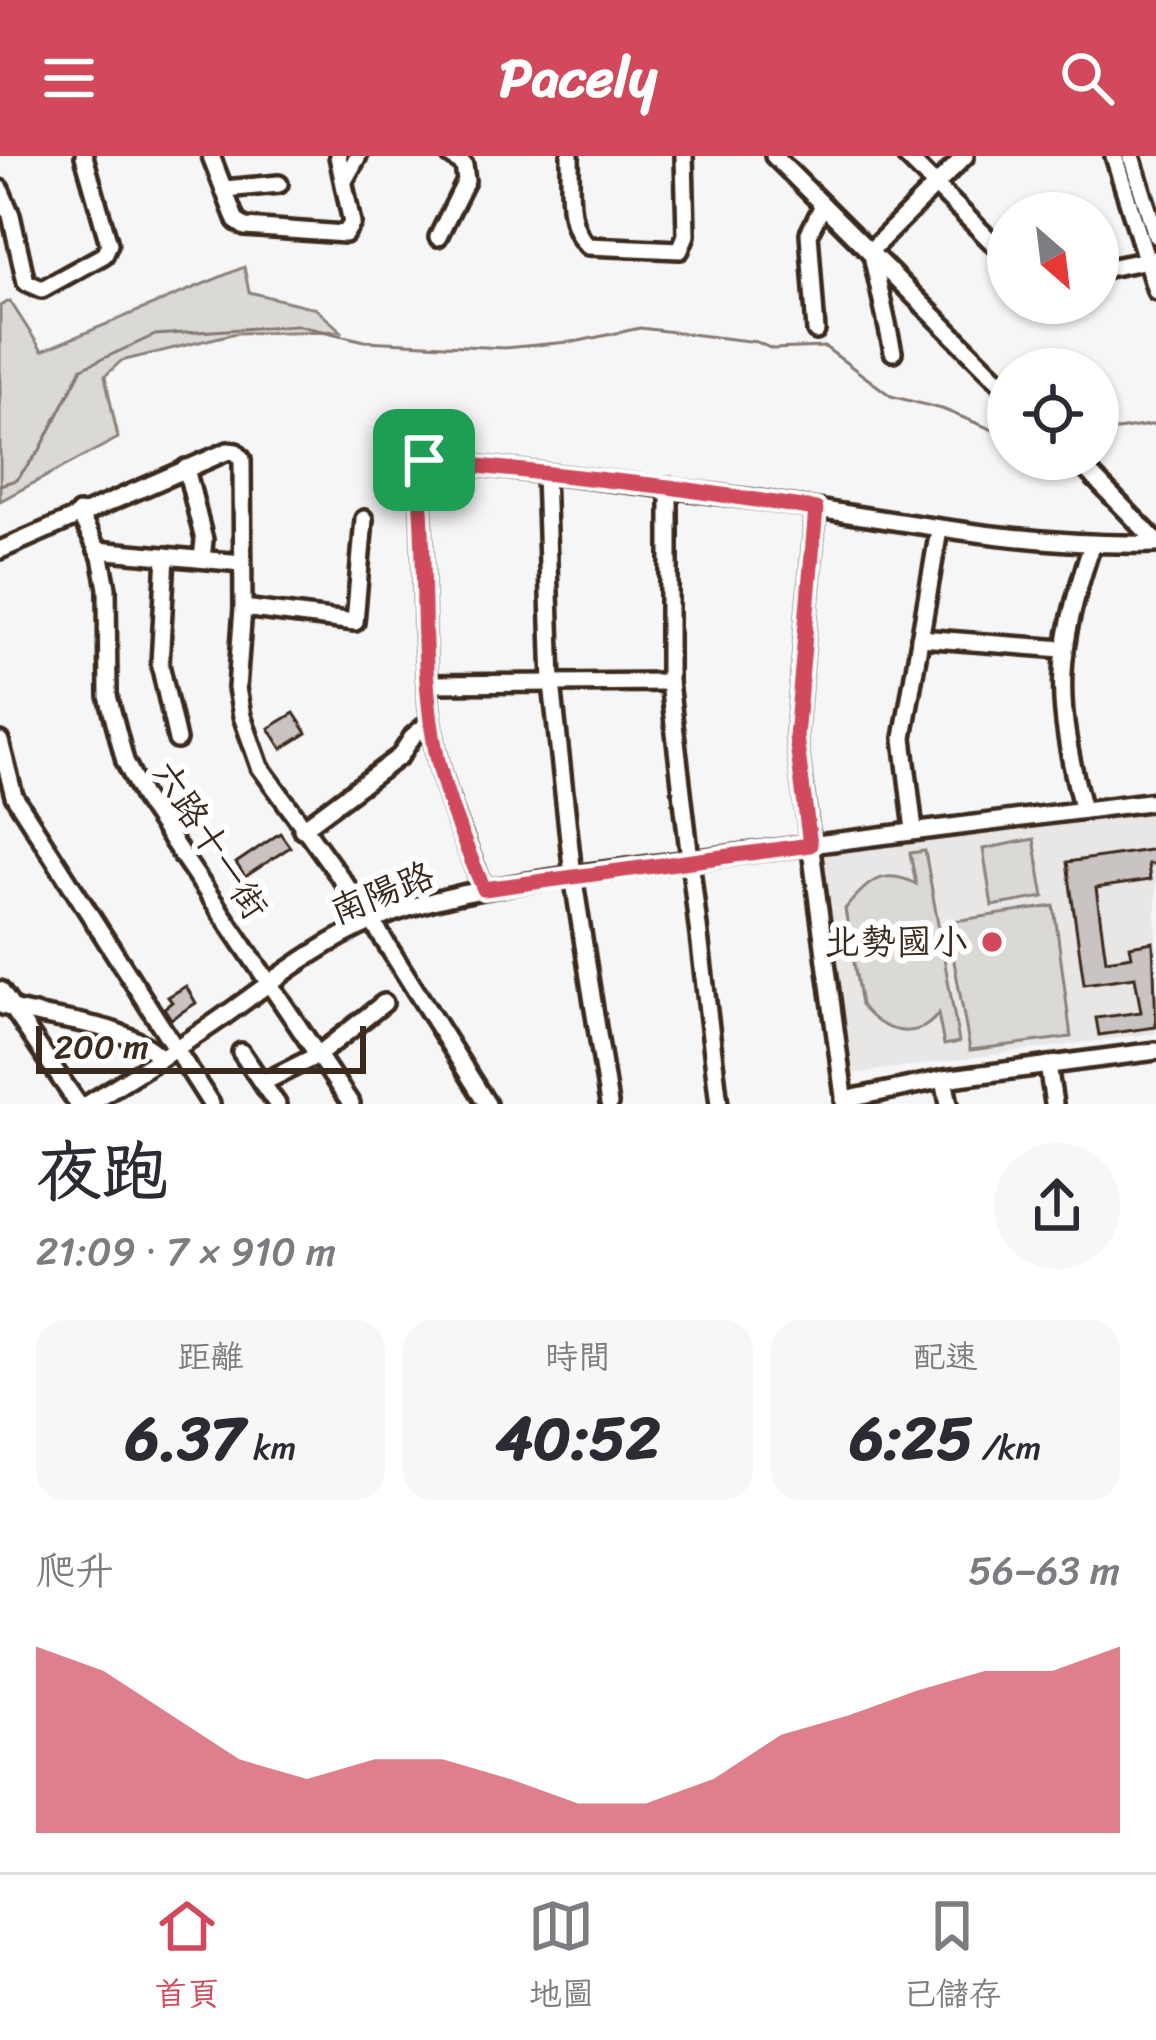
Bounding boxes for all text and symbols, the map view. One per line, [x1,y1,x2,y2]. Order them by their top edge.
text: Pacely [499,30,657,126]
icon: menu [36,45,102,111]
icon: search [1054,45,1120,111]
north arrow [987,192,1119,324]
map controls [987,192,1119,480]
button: locate [987,348,1119,480]
pin [373,409,475,511]
icon: arrive [391,427,457,493]
street label: 六路十一街 [134,747,286,933]
street label: 南陽路 [320,843,444,943]
place label: 北勢國小 [824,910,968,974]
marker: 北勢國小 [979,929,1005,955]
text: 200 m [54,1018,149,1076]
scale bar [36,1020,366,1073]
text: 夜跑 [36,1113,168,1230]
button: share [994,1143,1120,1269]
text: 21:09 · 7 × 910 m [36,1217,336,1286]
text: 距離 [178,1328,244,1386]
text: 時間 [545,1328,611,1386]
text: 配速 [912,1328,978,1386]
text: 6.37 [125,1386,245,1492]
text: 40:52 [496,1386,660,1492]
text: 6:25 [850,1386,973,1492]
text: km [245,1419,296,1477]
text: /km [973,1419,1041,1477]
text: 爬升 [36,1536,114,1605]
text: 56–63 m [968,1536,1120,1605]
tab: 首頁 [154,1893,220,2023]
tab: 地圖 [528,1893,594,2023]
tab: 已儲存 [903,1893,1002,2023]

